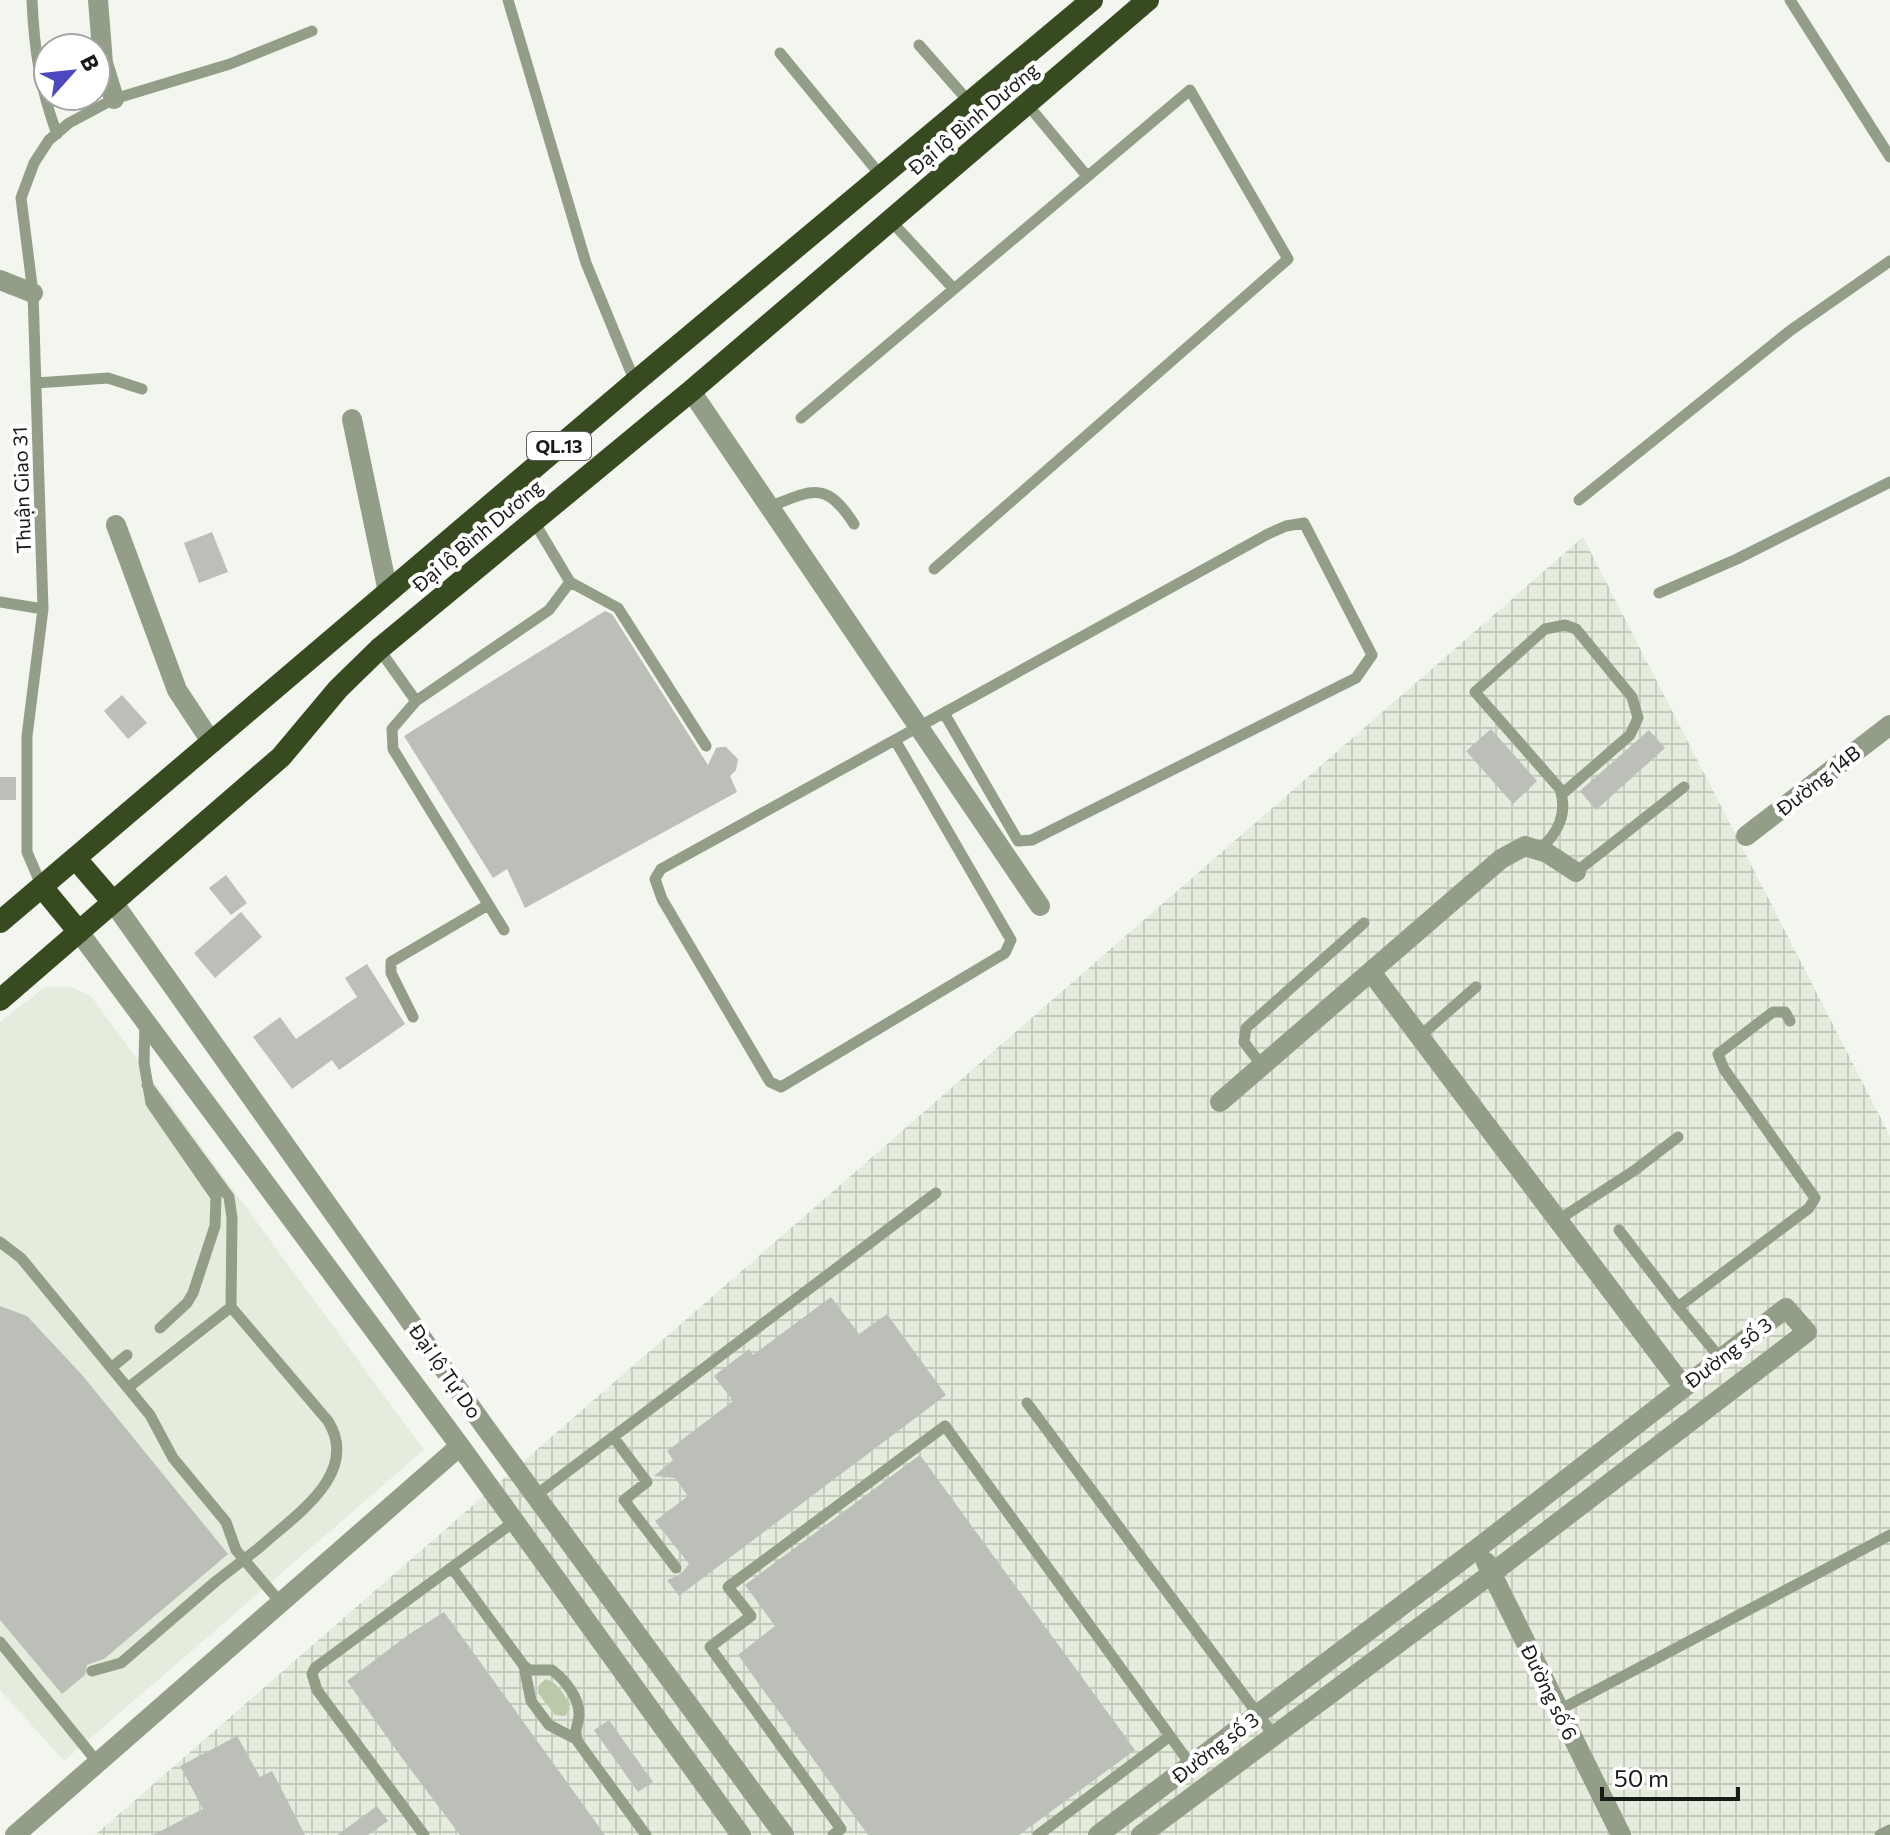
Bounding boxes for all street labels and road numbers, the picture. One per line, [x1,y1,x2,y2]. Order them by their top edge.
street label: Đại lộ Bình Dương [902,57,1043,180]
street label: Thuận Giao 31 [7,426,35,554]
road number: QL.13 [527,432,591,460]
street label: Đại lộ Bình Dương [406,474,547,597]
street label: Đường 14B [1771,740,1865,821]
street label: Đường số 3 [1679,1312,1776,1393]
street label: Đại lộ Tự Do [404,1319,487,1423]
street label: Đường số 6 [1516,1639,1583,1744]
street label: Đường số 3 [1166,1707,1263,1788]

